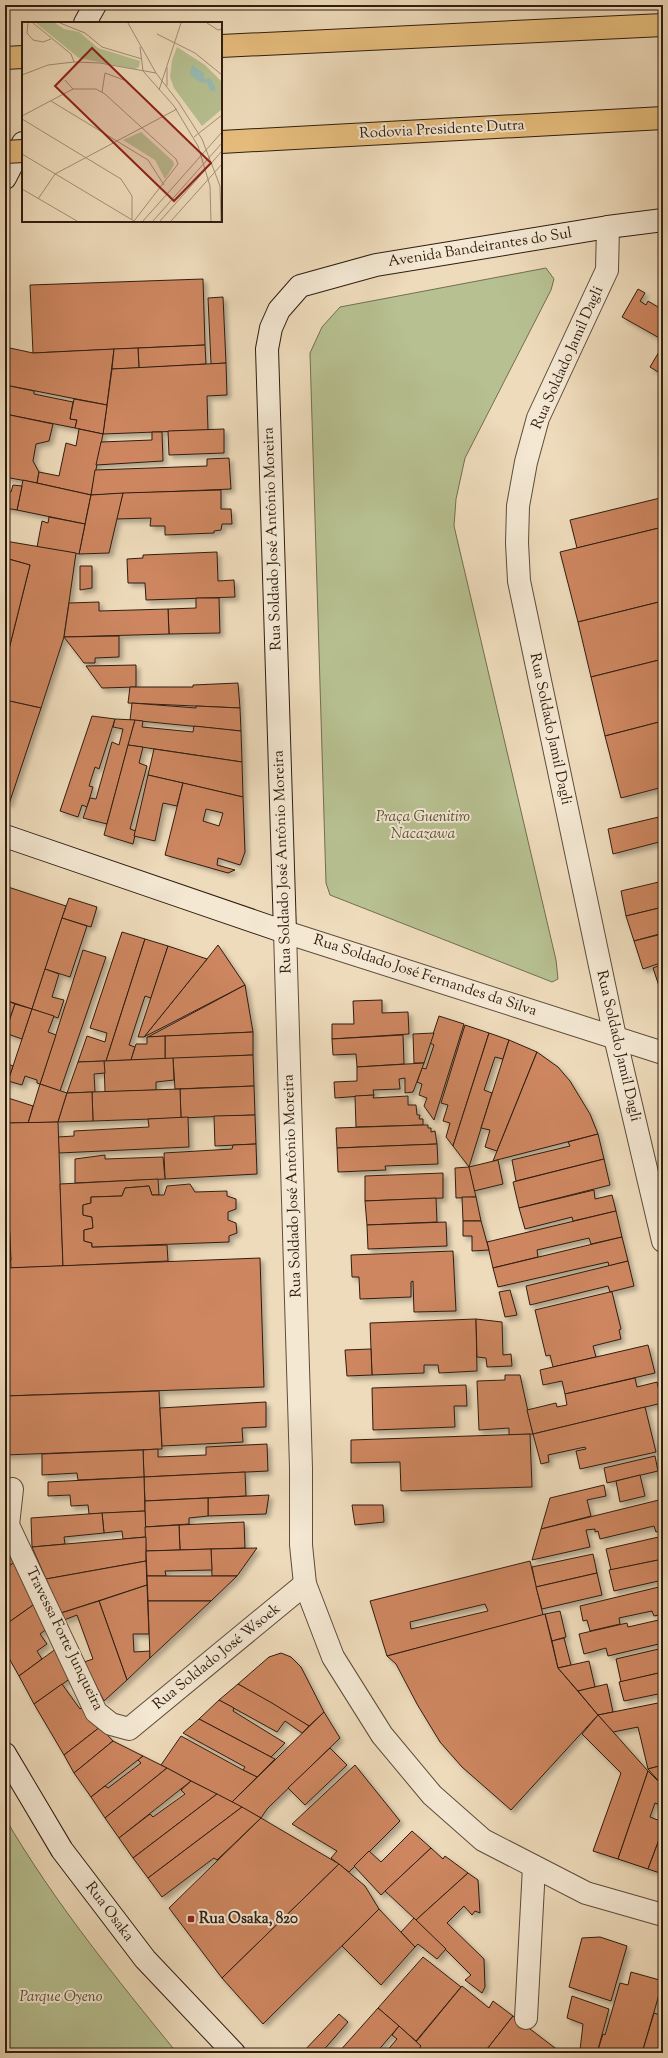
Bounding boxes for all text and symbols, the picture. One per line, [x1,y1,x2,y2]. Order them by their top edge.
inset map [22,22,222,222]
street label: Rodovia Presidente Dutra [359,115,525,145]
street label: Avenida Bandeirantes do Sul [387,223,573,273]
street label: Rua Soldado Jamil Dagli [527,283,609,433]
street label: Rua Soldado José Antônio Moreira [259,427,287,651]
street label: Rua Soldado Jamil Dagli [524,651,576,807]
street label: Rua Soldado José Antônio Moreira [269,750,297,974]
park label: Praça Guenitiro Nacazawa [376,807,470,845]
street label: Rua Soldado José Fernandes da Silva [311,930,540,1022]
street label: Rua Soldado Jamil Dagli [590,968,646,1124]
street label: Rua Soldado José Antônio Moreira [279,1074,307,1298]
street label: Travessa Forte Junqueira [20,1564,108,1714]
street label: Rua Soldado José Wsoek [149,1599,285,1715]
street label: Rua Osaka [80,1878,138,1946]
place label: Rua Osaka, 820 [199,1909,298,1930]
marker: Rua Osaka, 820 [186,1914,196,1924]
park label: Parque Oyeno [20,1987,103,2008]

